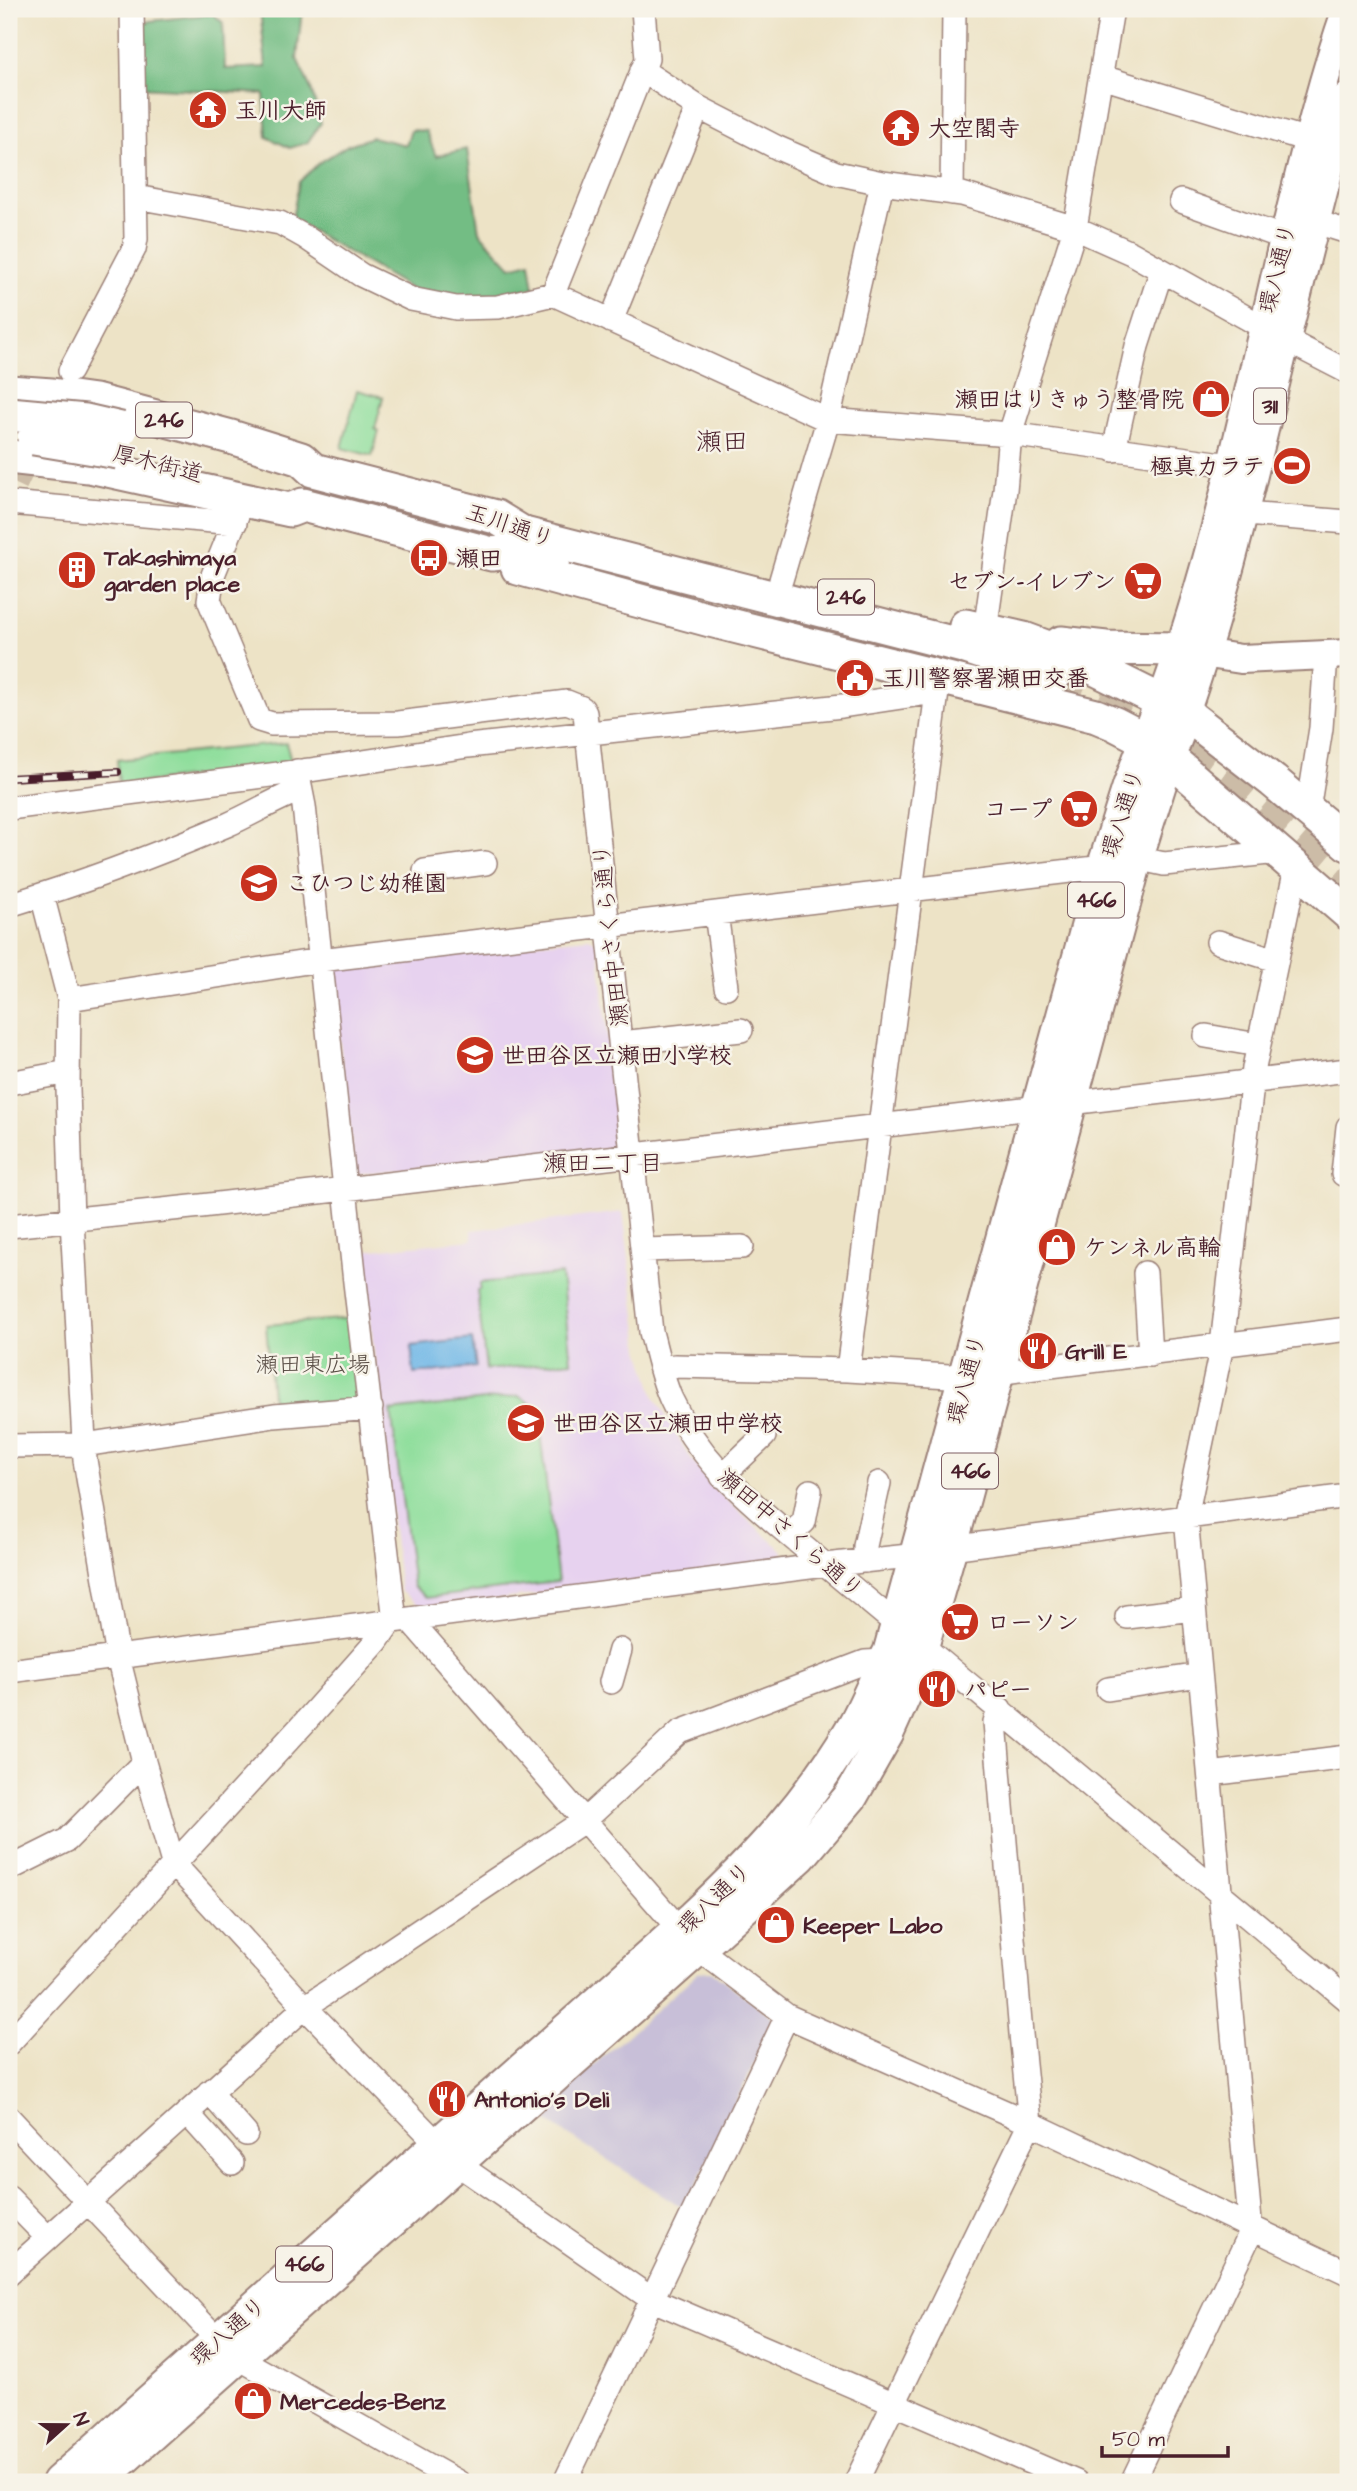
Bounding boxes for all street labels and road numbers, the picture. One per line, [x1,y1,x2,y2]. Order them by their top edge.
street label: 環八通り [1251,220,1305,317]
road number: 311 [1254,388,1286,424]
road number: 246 [136,402,192,438]
street label: 厚木街道 [109,437,206,491]
street label: 玉川通り [461,496,558,556]
road number: 246 [818,580,874,614]
street label: 環八通り [1094,765,1152,862]
street label: 瀬田中さくら通り [585,842,637,1028]
road number: 466 [1068,883,1124,918]
street label: 環八通り [940,1331,994,1428]
road number: 466 [942,1454,998,1488]
street label: 瀬田中さくら通り [710,1461,870,1606]
street label: 環八通り [670,1855,759,1942]
road number: 466 [276,2246,332,2282]
street label: 環八通り [183,2290,274,2374]

